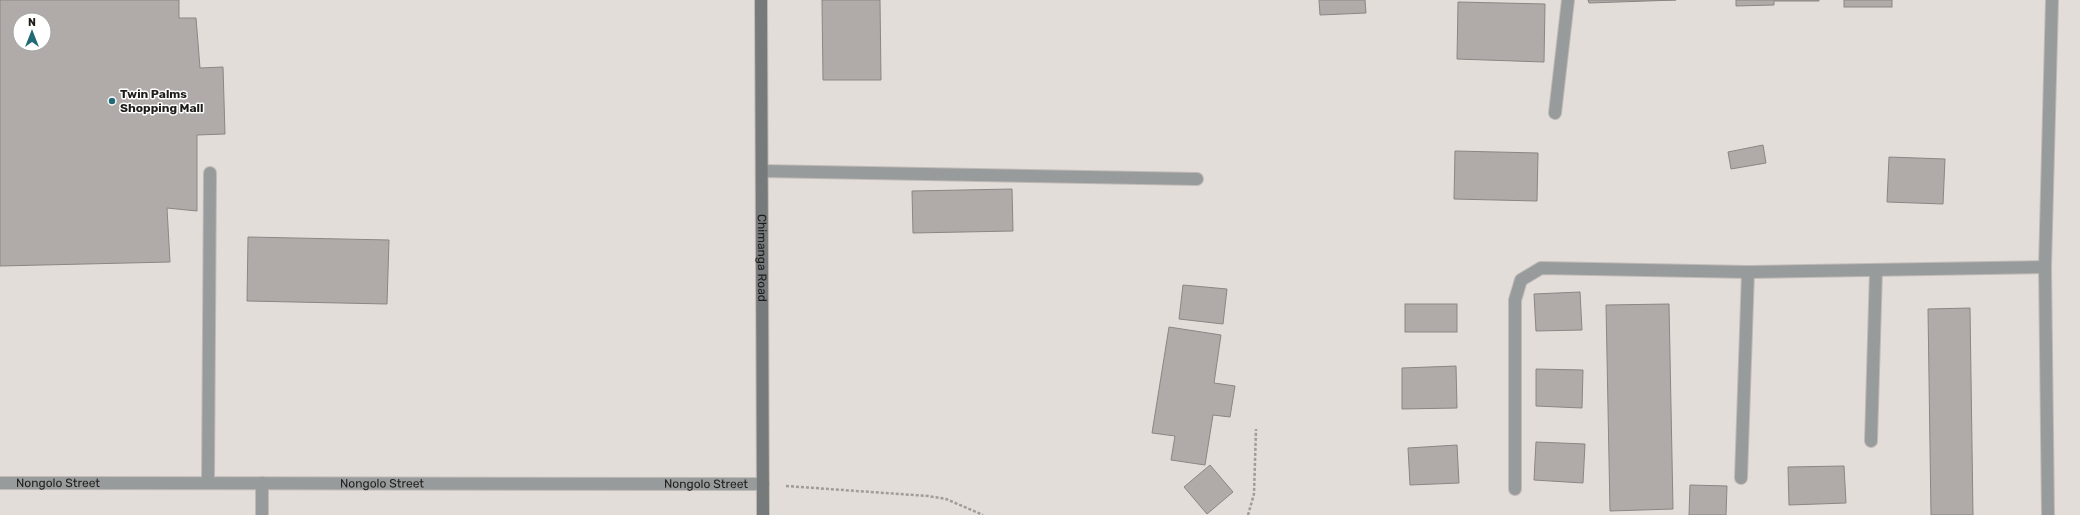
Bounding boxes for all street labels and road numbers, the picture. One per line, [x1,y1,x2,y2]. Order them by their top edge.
street label: Chimanga Road [755,214,769,302]
street label: Nongolo Street [16,476,100,490]
street label: Nongolo Street [340,476,424,491]
street label: Nongolo Street [664,477,748,491]

